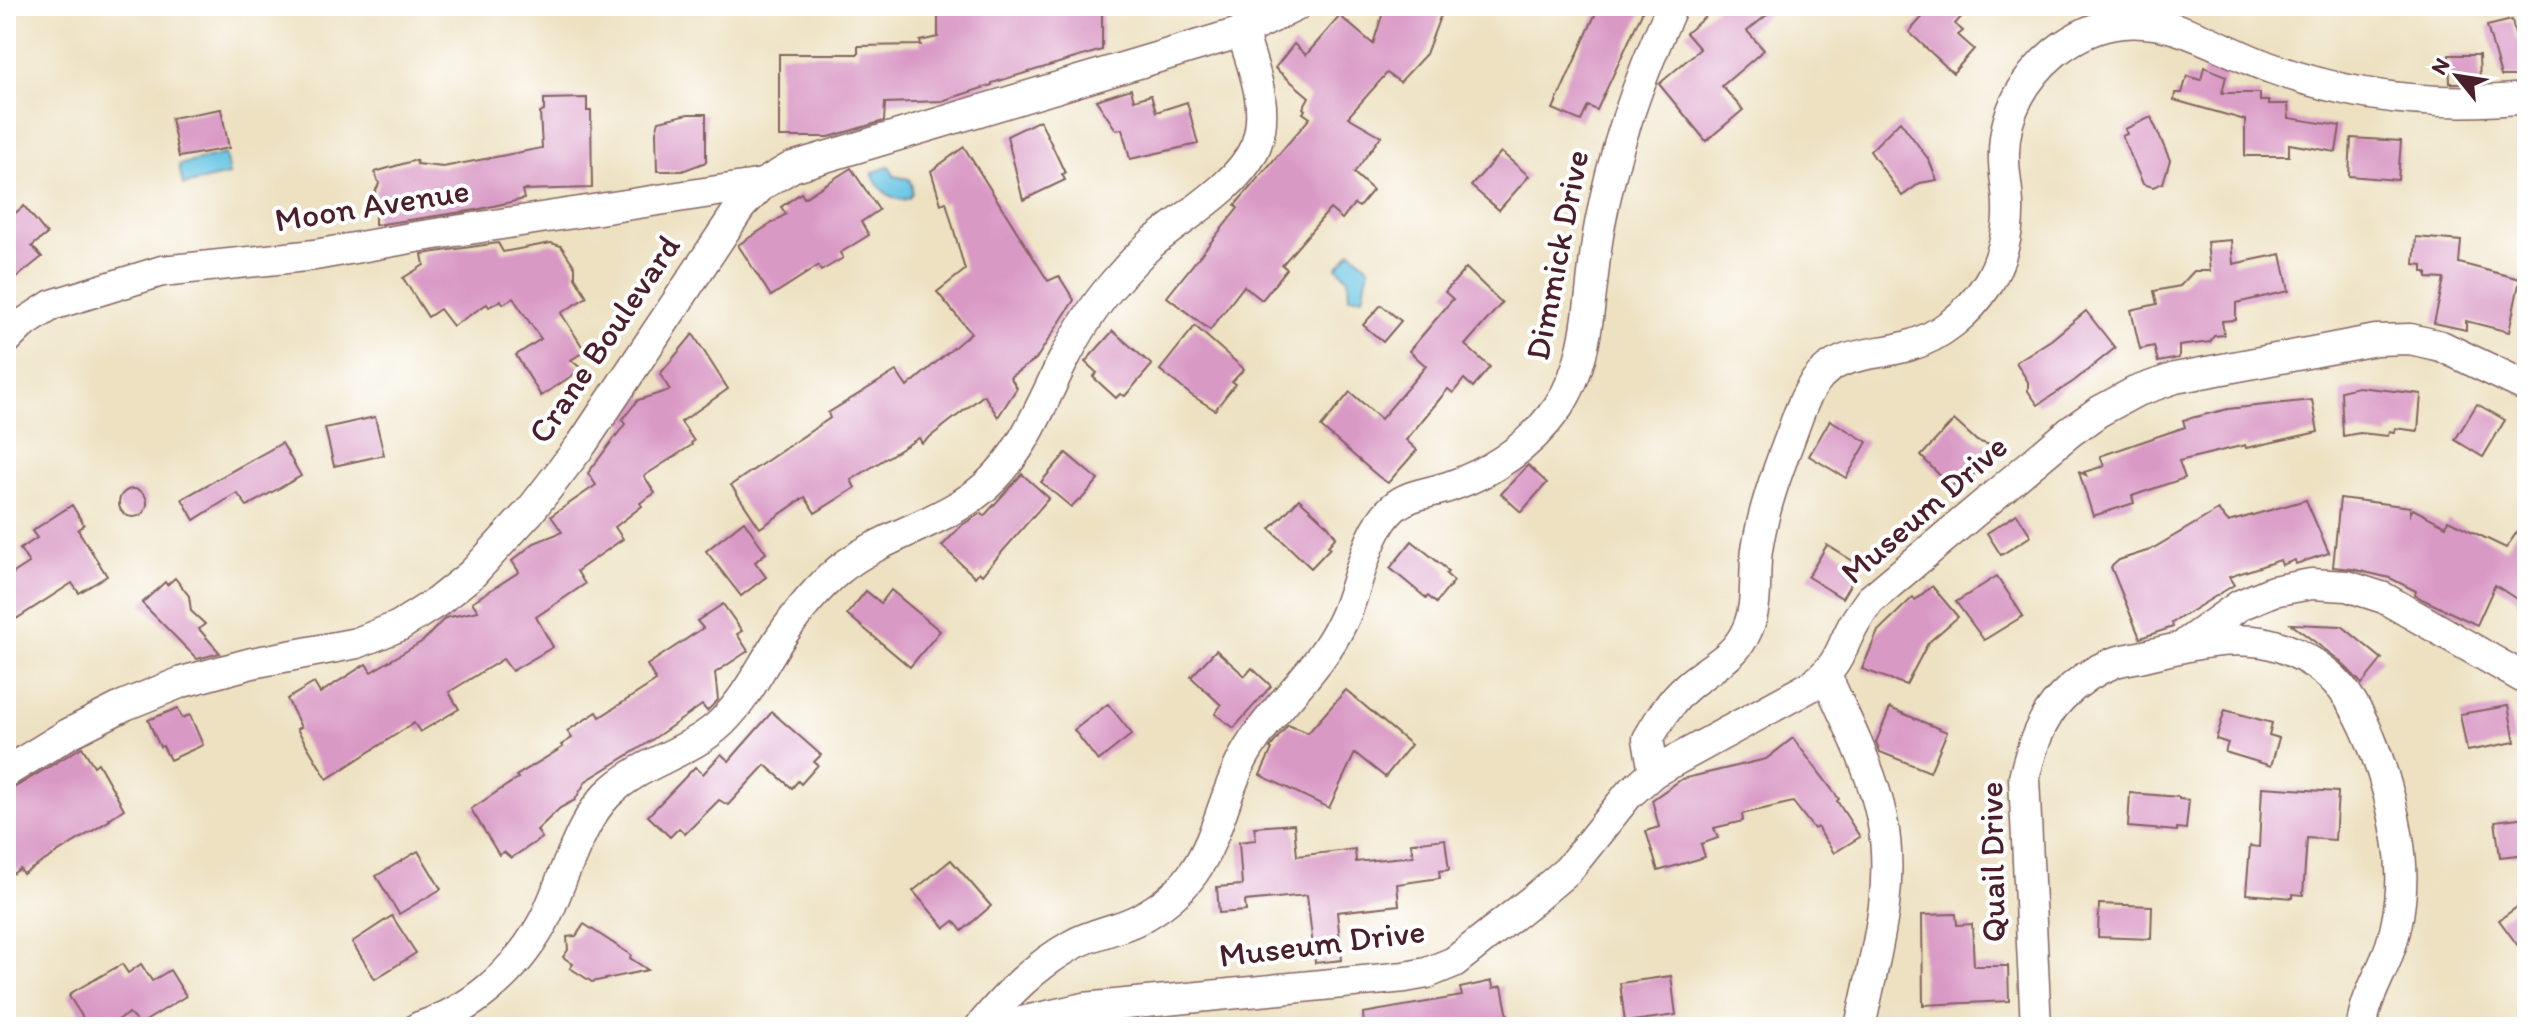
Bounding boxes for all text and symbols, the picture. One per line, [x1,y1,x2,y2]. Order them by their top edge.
north arrow [2417,36,2497,116]
text: N [2425,53,2456,79]
street label: Dimmick Drive [1517,147,1597,363]
street label: Moon Avenue [272,169,472,241]
street label: Crane Boulevard [519,227,689,451]
street label: Museum Drive [1832,426,2016,592]
street label: Quail Drive [1970,781,2014,943]
street label: Museum Drive [1217,910,1427,976]

